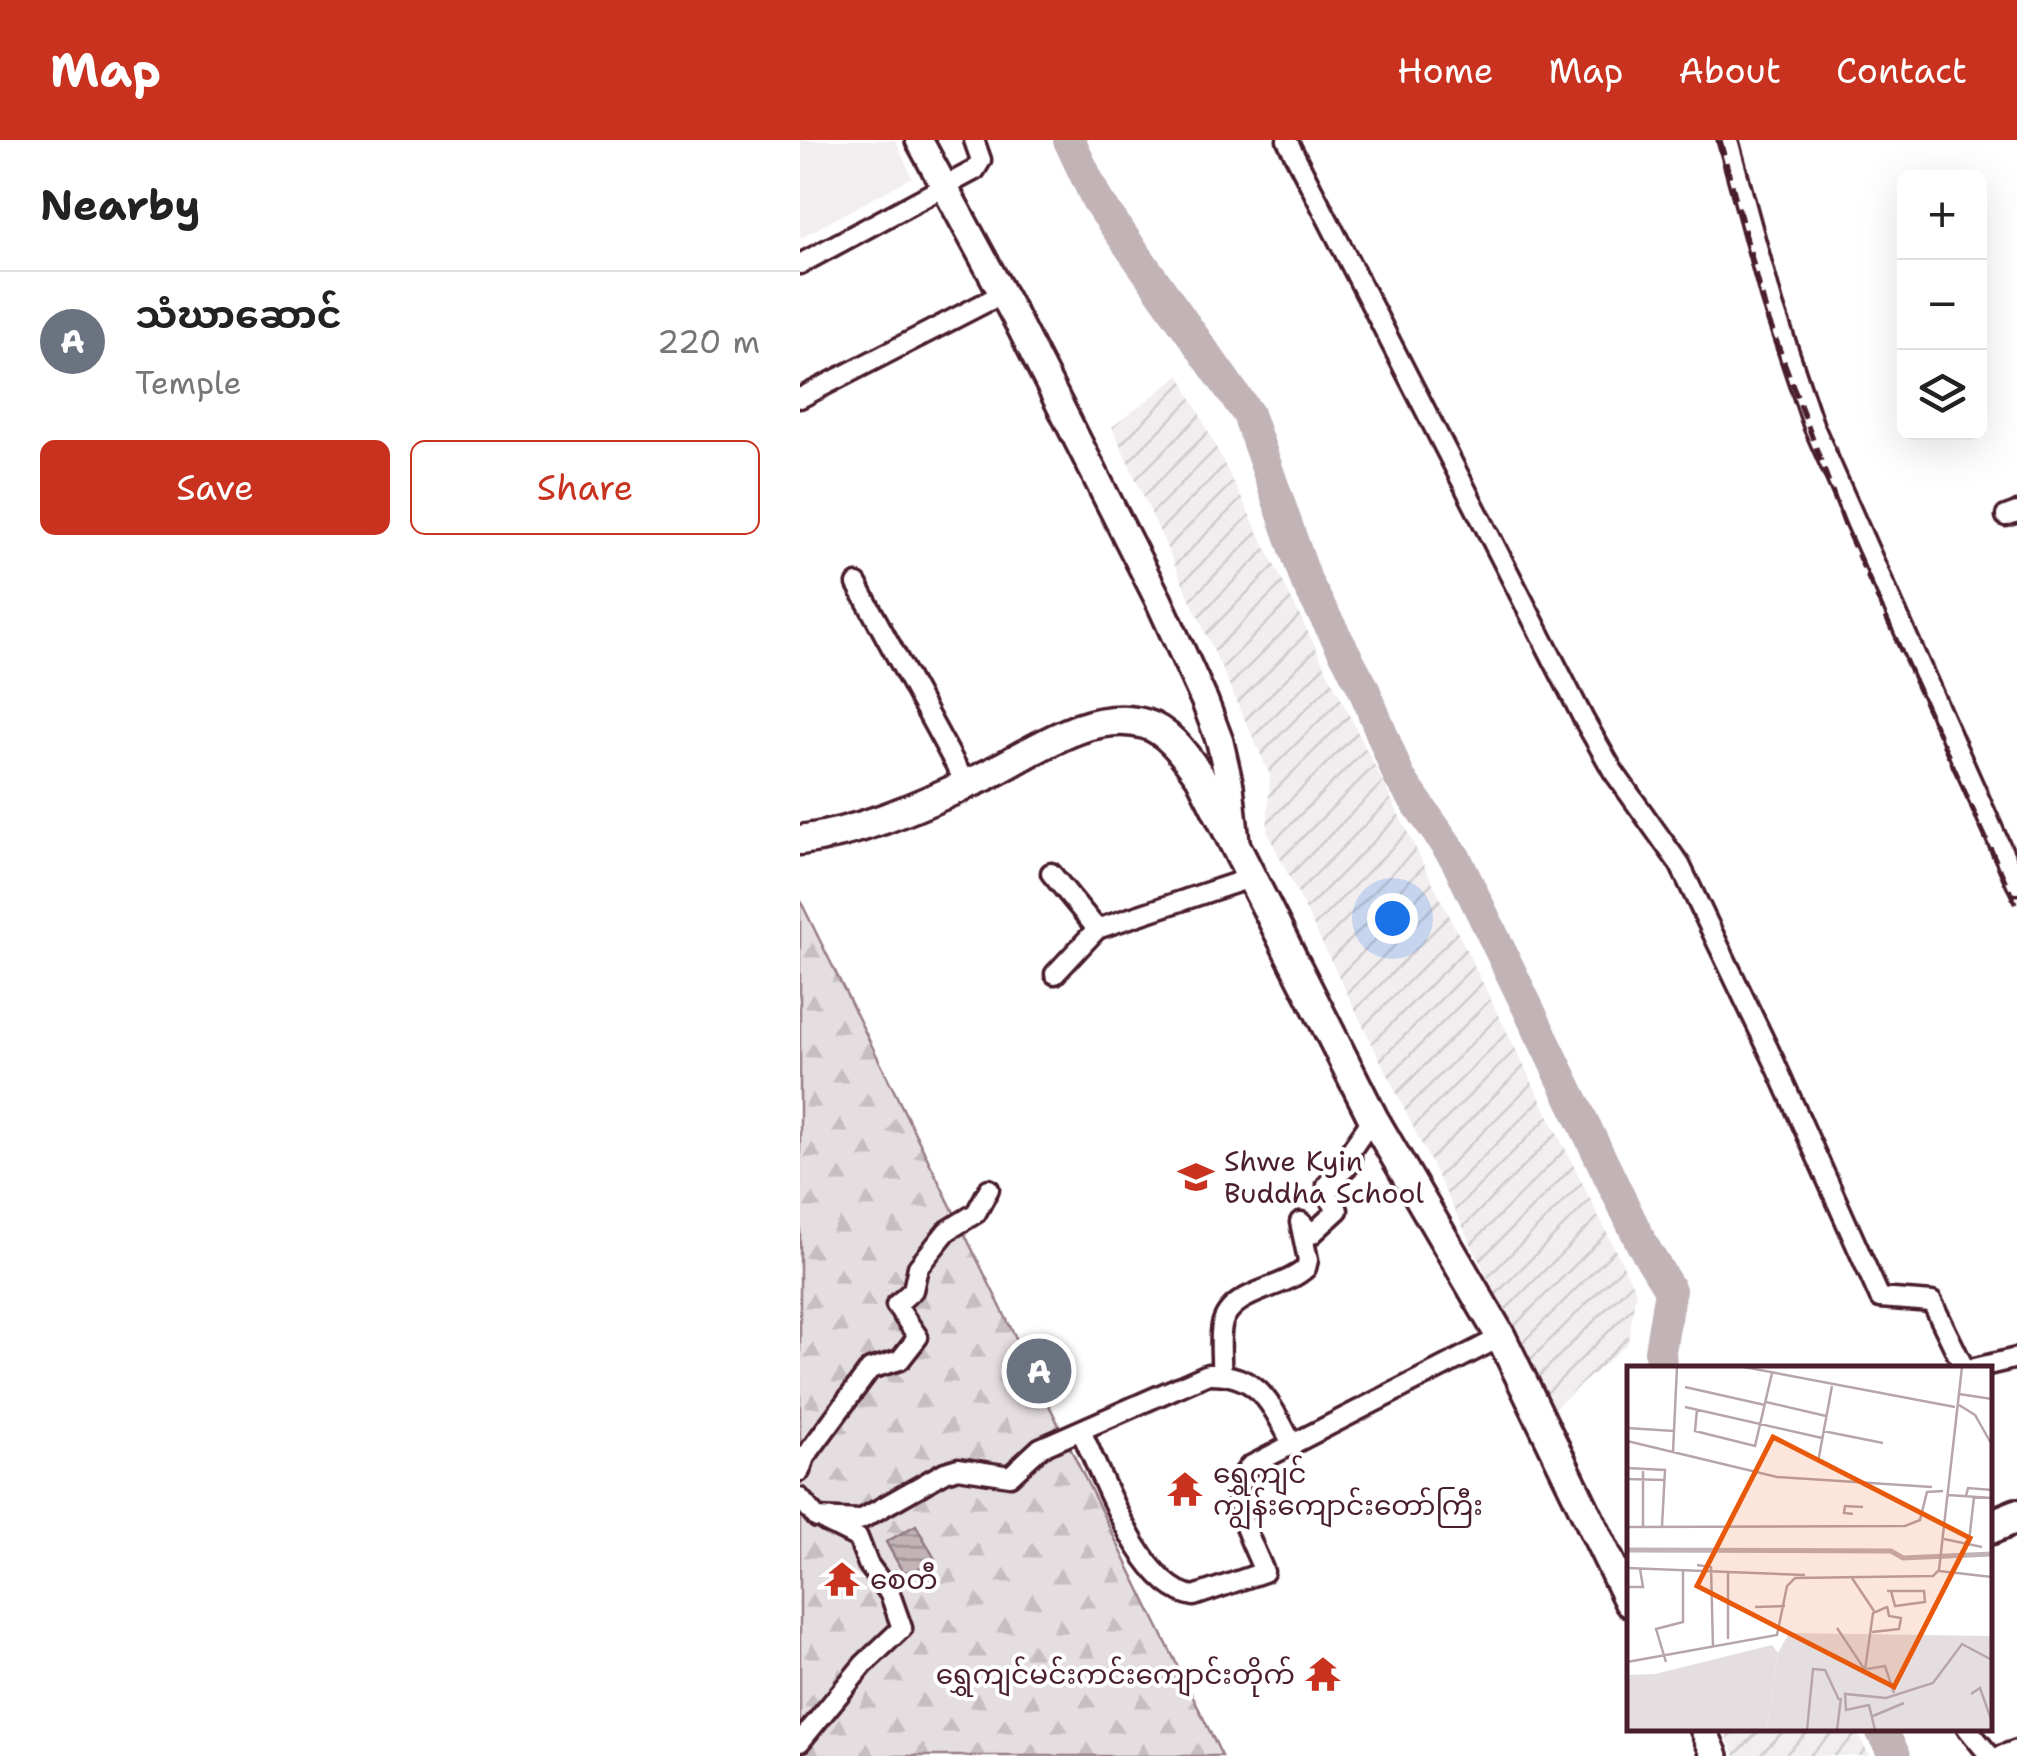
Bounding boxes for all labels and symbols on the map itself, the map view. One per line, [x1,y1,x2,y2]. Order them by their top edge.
your location [1367,893,1418,944]
place label: Shwe Kyin Buddha School [1224,1142,1424,1212]
school or university icon: Shwe Kyin Buddha School [1177,1158,1215,1196]
pin: A [1006,1334,1072,1408]
inset map [1627,1366,1992,1731]
place label: ရွှေကျင် ကျွန်းကျောင်းတော်ကြီး [1213,1454,1483,1530]
temple icon: ရွှေကျင် ကျွန်းကျောင်းတော်ကြီး [1166,1470,1204,1508]
temple icon: စေတီ [823,1560,861,1598]
place label: စေတီ [870,1560,938,1598]
place label: ရွှေကျင်မင်းကင်းကျောင်းတိုက် [936,1655,1295,1697]
temple icon: ရွှေကျင်မင်းကင်းကျောင်းတိုက် [1304,1655,1342,1693]

